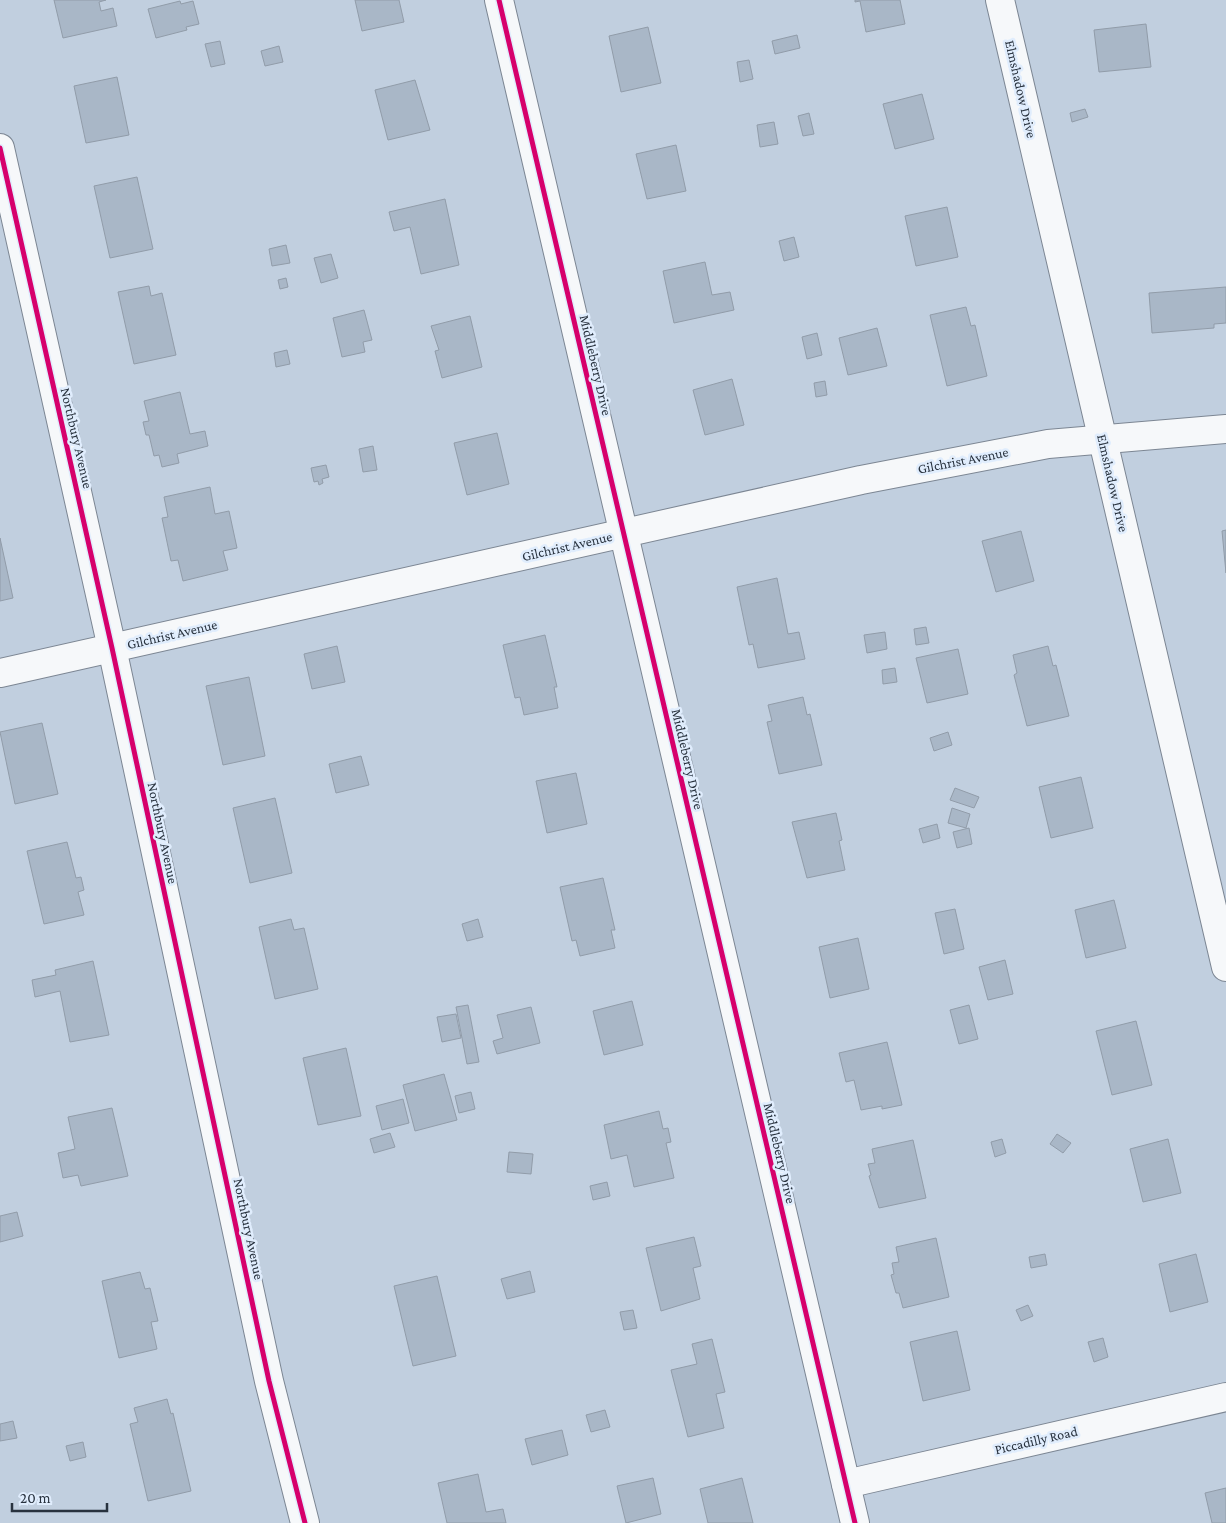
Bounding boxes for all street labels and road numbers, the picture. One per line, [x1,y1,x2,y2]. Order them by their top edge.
street label: Elmshadow Drive [1002,39,1040,139]
street label: Middleberry Drive [577,313,615,417]
street label: Northbury Avenue [58,386,96,490]
street label: Elmshadow Drive [1094,433,1132,533]
street label: Gilchrist Avenue [916,443,1010,477]
street label: Gilchrist Avenue [520,528,614,564]
street label: Gilchrist Avenue [125,616,219,652]
street label: Middleberry Drive [669,707,707,811]
street label: Northbury Avenue [144,781,182,885]
street label: Middleberry Drive [761,1101,799,1205]
street label: Northbury Avenue [230,1177,268,1281]
street label: Piccadilly Road [993,1423,1080,1457]

